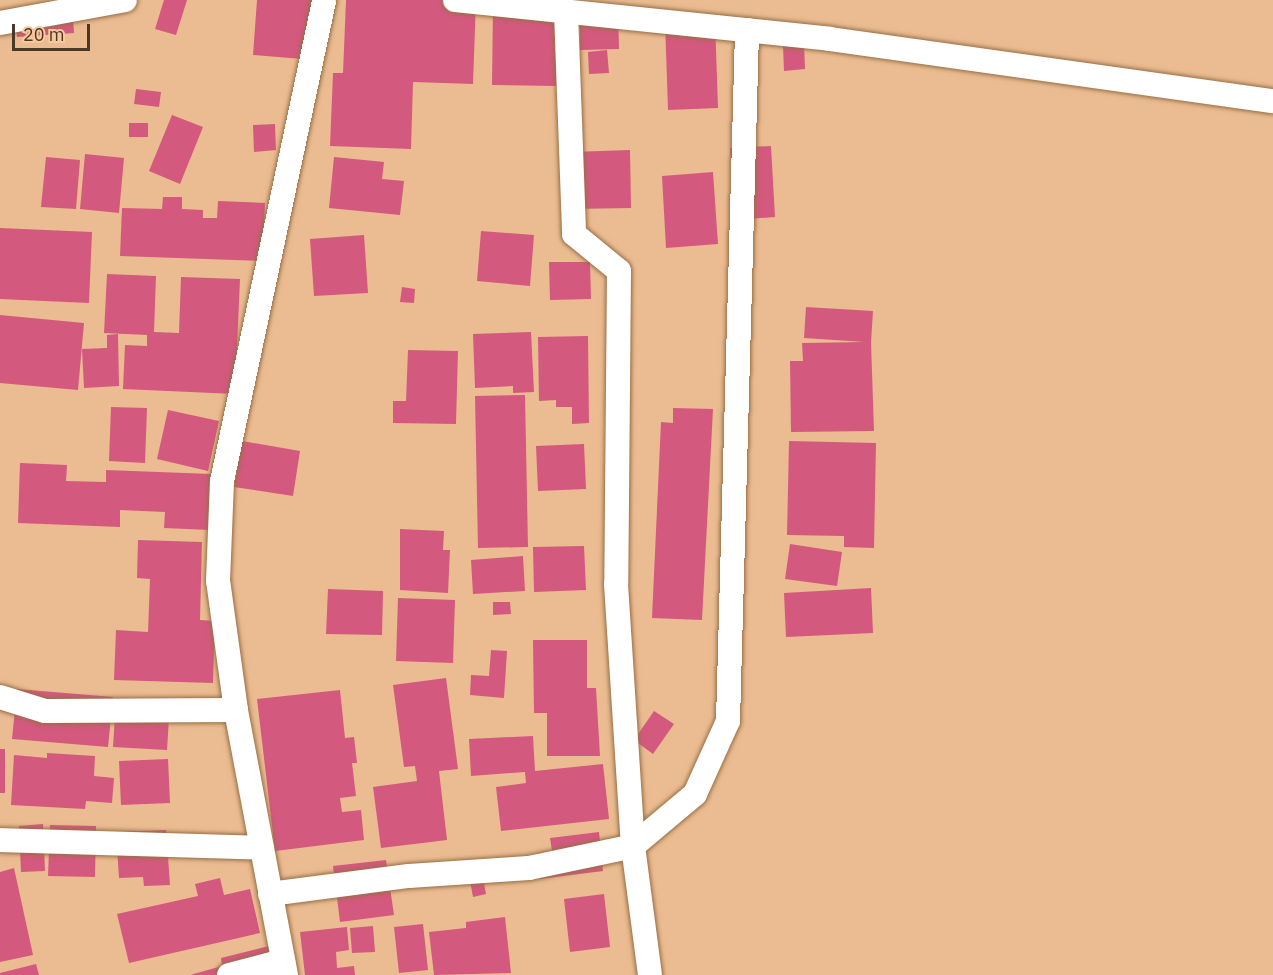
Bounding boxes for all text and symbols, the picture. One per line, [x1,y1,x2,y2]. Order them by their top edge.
scale bar [15,12,93,50]
text: 20 m [23,23,65,46]

